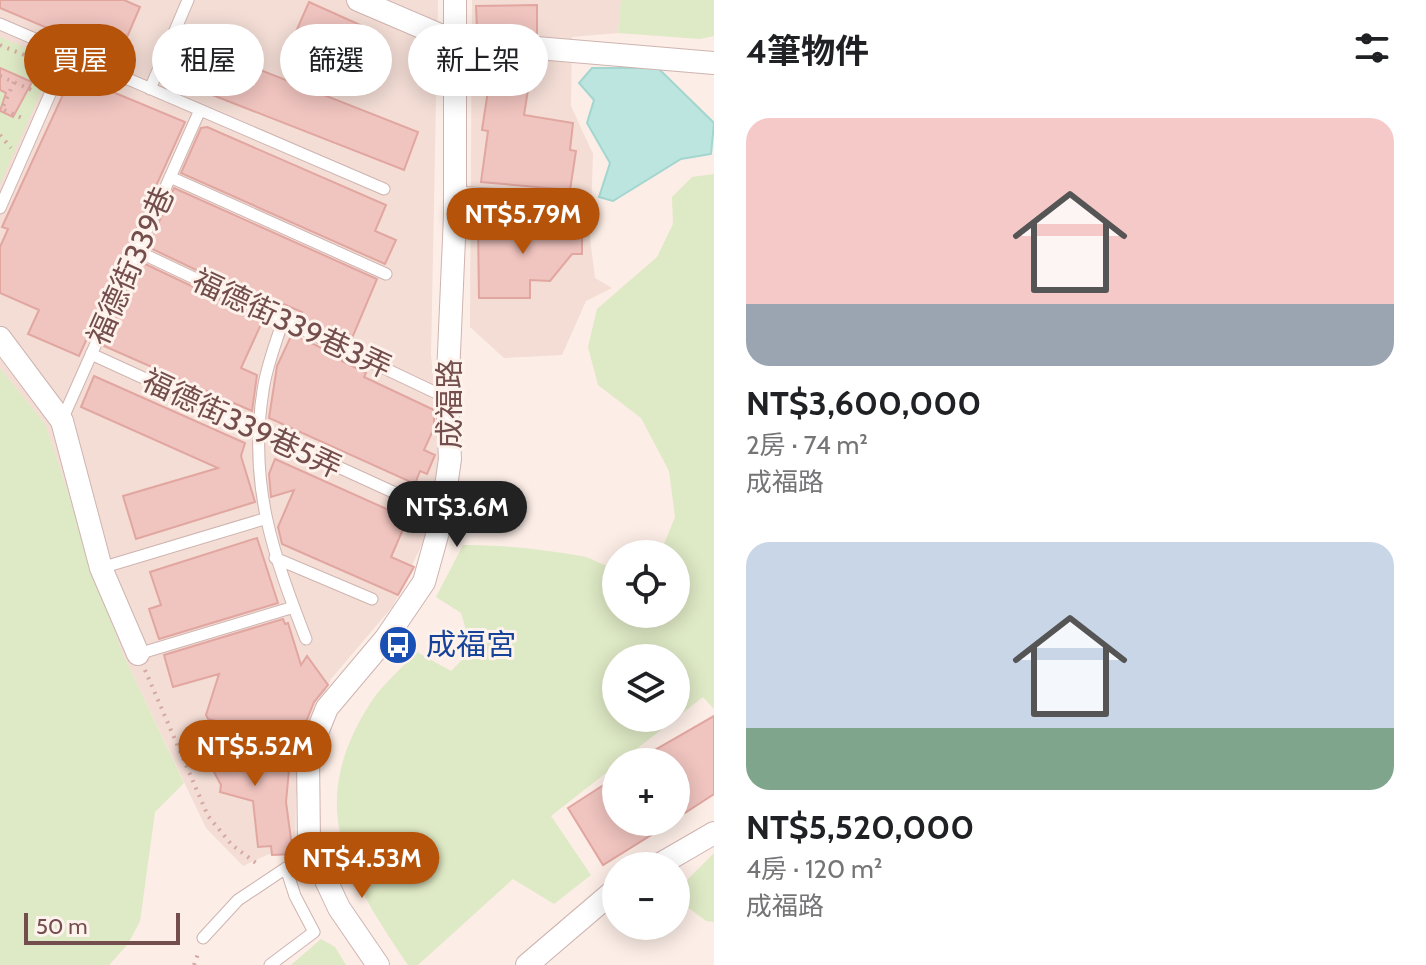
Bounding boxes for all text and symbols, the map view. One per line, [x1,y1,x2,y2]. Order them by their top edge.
chip: 買屋 [24,24,136,96]
chip: 租屋 [152,24,264,96]
chip: 篩選 [280,24,392,96]
chip: 新上架 [408,24,548,96]
icon: filters [1350,26,1394,70]
text: 4筆物件 [746,30,869,72]
icon: home [998,170,1142,314]
street label: 福德街339巷 [79,181,182,351]
pin: NT$5.79M [440,188,606,256]
text: NT$5.79M [465,198,581,230]
street label: 福德街339巷3弄 [187,261,398,386]
street label: 成福路 [431,359,468,449]
street label: 福德街339巷5弄 [137,361,348,486]
text: NT$3,600,000 [746,382,981,424]
text: 2房 · 74 m² [746,429,868,461]
text: 成福路 [746,466,824,498]
pin: NT$3.6M [383,481,531,549]
text: NT$3.6M [405,491,509,523]
map controls [602,540,690,940]
button: locate [602,540,690,628]
icon: home [998,594,1142,738]
bus stop icon: 成福宮 [377,624,419,666]
place label: 成福宮 [426,626,516,663]
button: layers [602,644,690,732]
pin: NT$5.52M [172,720,338,788]
text: NT$5.52M [197,730,313,762]
button: + [602,748,690,836]
text: NT$5,520,000 [746,806,974,848]
pin: NT$4.53M [279,832,445,900]
text: NT$4.53M [302,842,422,874]
button: − [602,852,690,940]
text: 4房 · 120 m² [746,853,882,885]
text: 成福路 [746,890,824,922]
scale bar [24,909,180,945]
text: 50 m [36,913,88,940]

